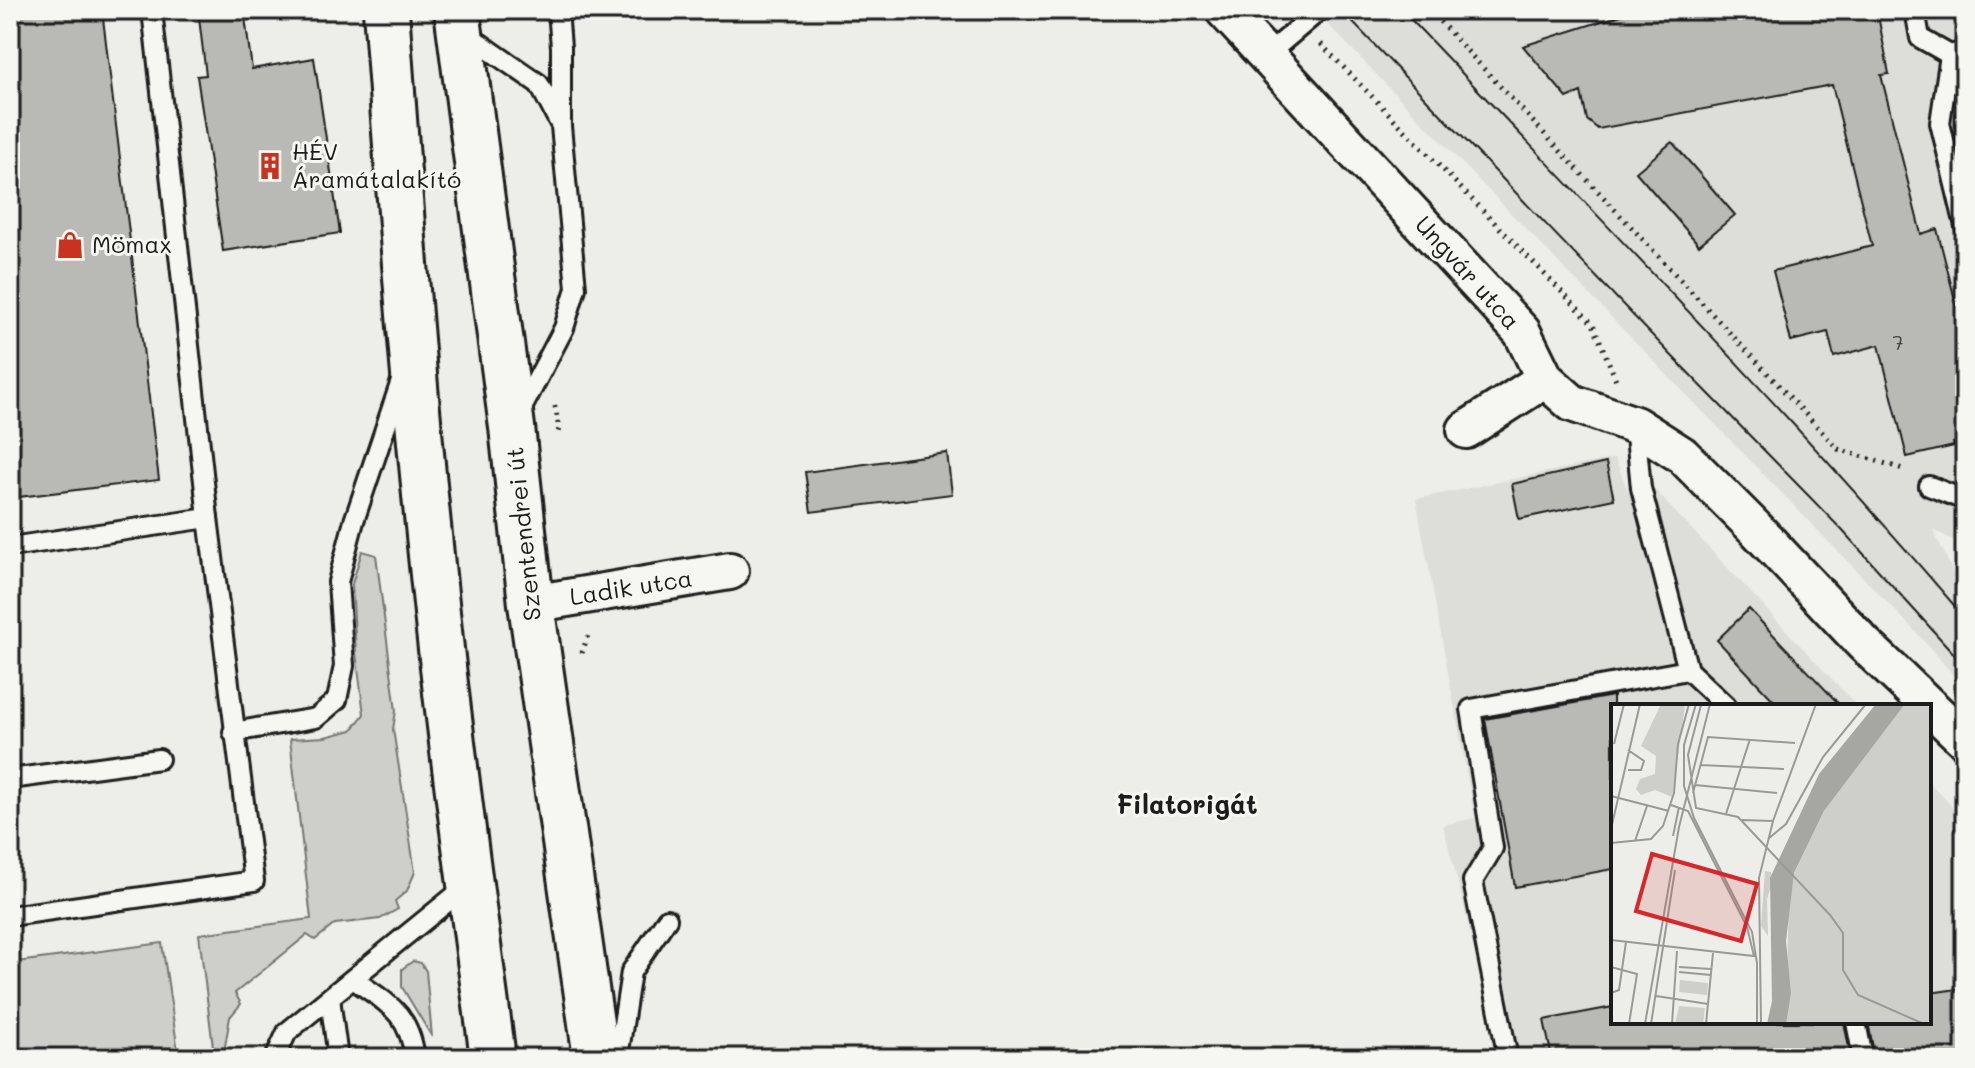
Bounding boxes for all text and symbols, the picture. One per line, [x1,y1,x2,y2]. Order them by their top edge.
place label: HÉV Áramátalakító [292,135,461,194]
building icon: HÉV Áramátalakító [255,151,285,181]
street label: Ungvár utca [1409,209,1527,335]
place label: Mömax [92,228,172,259]
shop icon: Mömax [55,230,85,260]
house number: 7 [1892,329,1904,355]
street label: Szentendrei út [498,446,547,623]
street label: Ladik utca [567,562,694,611]
inset map [1611,704,1931,1024]
district label: Filatorigát [1116,787,1258,821]

